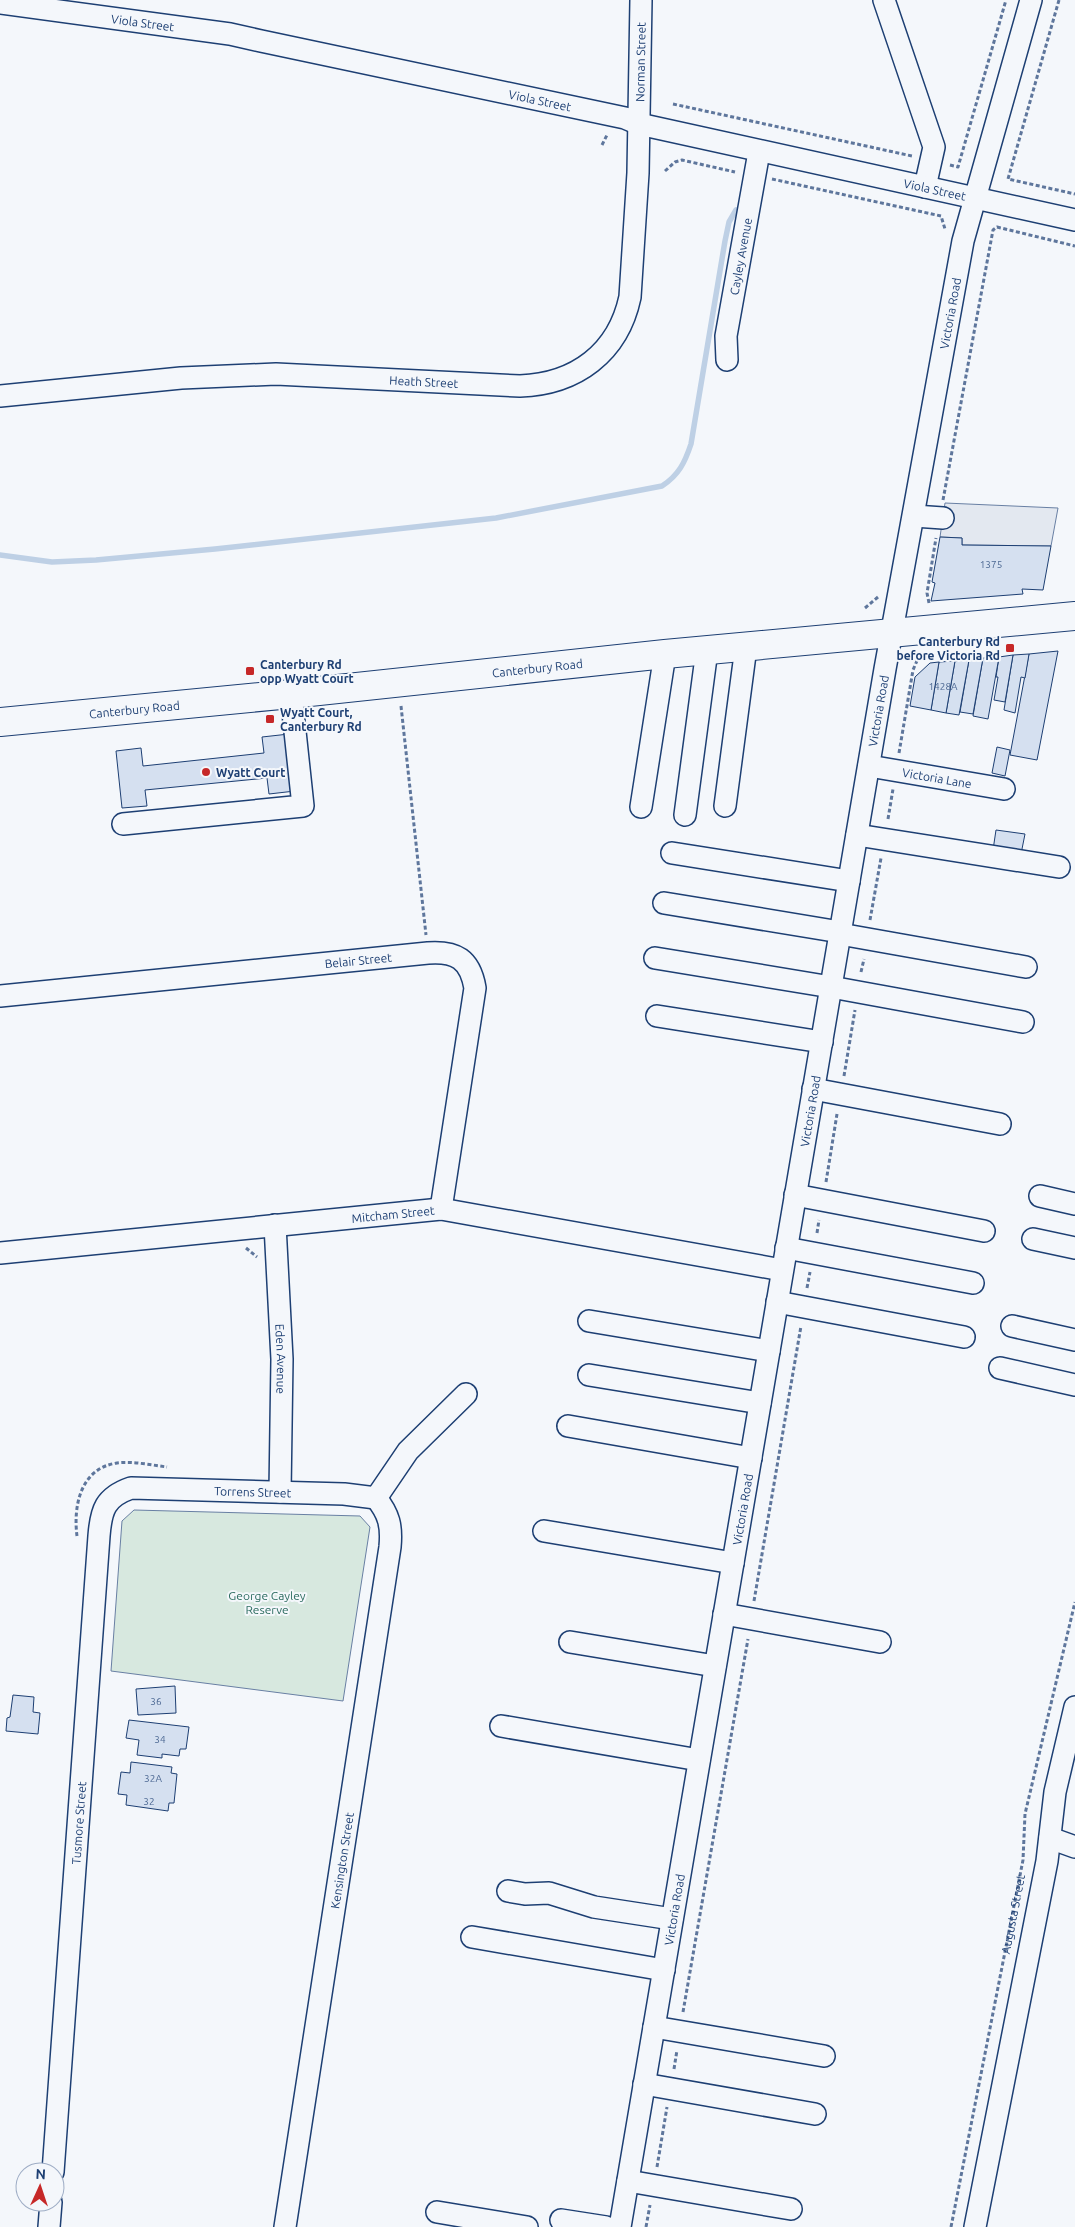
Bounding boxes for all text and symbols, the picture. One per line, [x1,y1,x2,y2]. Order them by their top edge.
street label: Viola Street [110,12,175,33]
street label: Norman Street [633,22,647,102]
street label: Viola Street [508,87,573,113]
street label: Viola Street [902,176,967,202]
street label: Cayley Avenue [727,217,754,296]
street label: Victoria Road [937,276,963,350]
street label: Heath Street [389,373,459,389]
house number: 1375 [980,559,1002,570]
place label: Canterbury Rd before Victoria Rd [897,635,1000,662]
marker: Canterbury Rd before Victoria Rd [1004,642,1016,654]
street label: Canterbury Road [491,656,583,679]
place label: Canterbury Rd opp Wyatt Court [260,658,354,685]
marker: Canterbury Rd opp Wyatt Court [244,665,256,677]
street label: Victoria Road [865,674,890,748]
house number: 1428A [928,681,958,692]
street label: Canterbury Road [88,698,180,720]
place label: Wyatt Court, Canterbury Rd [280,706,362,733]
marker: Wyatt Court, Canterbury Rd [264,713,276,725]
street label: Victoria Lane [901,765,973,790]
marker: Wyatt Court [200,766,212,778]
place label: Wyatt Court [216,766,285,779]
street label: Belair Street [324,950,393,970]
street label: Victoria Road [797,1074,822,1148]
street label: Mitcham Street [351,1203,435,1224]
street label: Eden Avenue [274,1323,289,1394]
street label: Victoria Road [730,1473,755,1546]
street label: Torrens Street [214,1484,292,1499]
park label: George Cayley Reserve [228,1589,306,1616]
house number: 36 [150,1696,162,1707]
house number: 34 [154,1734,166,1745]
house number: 32A [144,1773,162,1784]
street label: Tusmore Street [69,1781,88,1865]
house number: 32 [143,1796,155,1807]
street label: Kensington Street [328,1811,356,1909]
street label: Victoria Road [662,1873,686,1946]
street label: Augusta Street [998,1873,1027,1955]
north arrow [15,2162,65,2212]
text: N [35,2166,46,2182]

